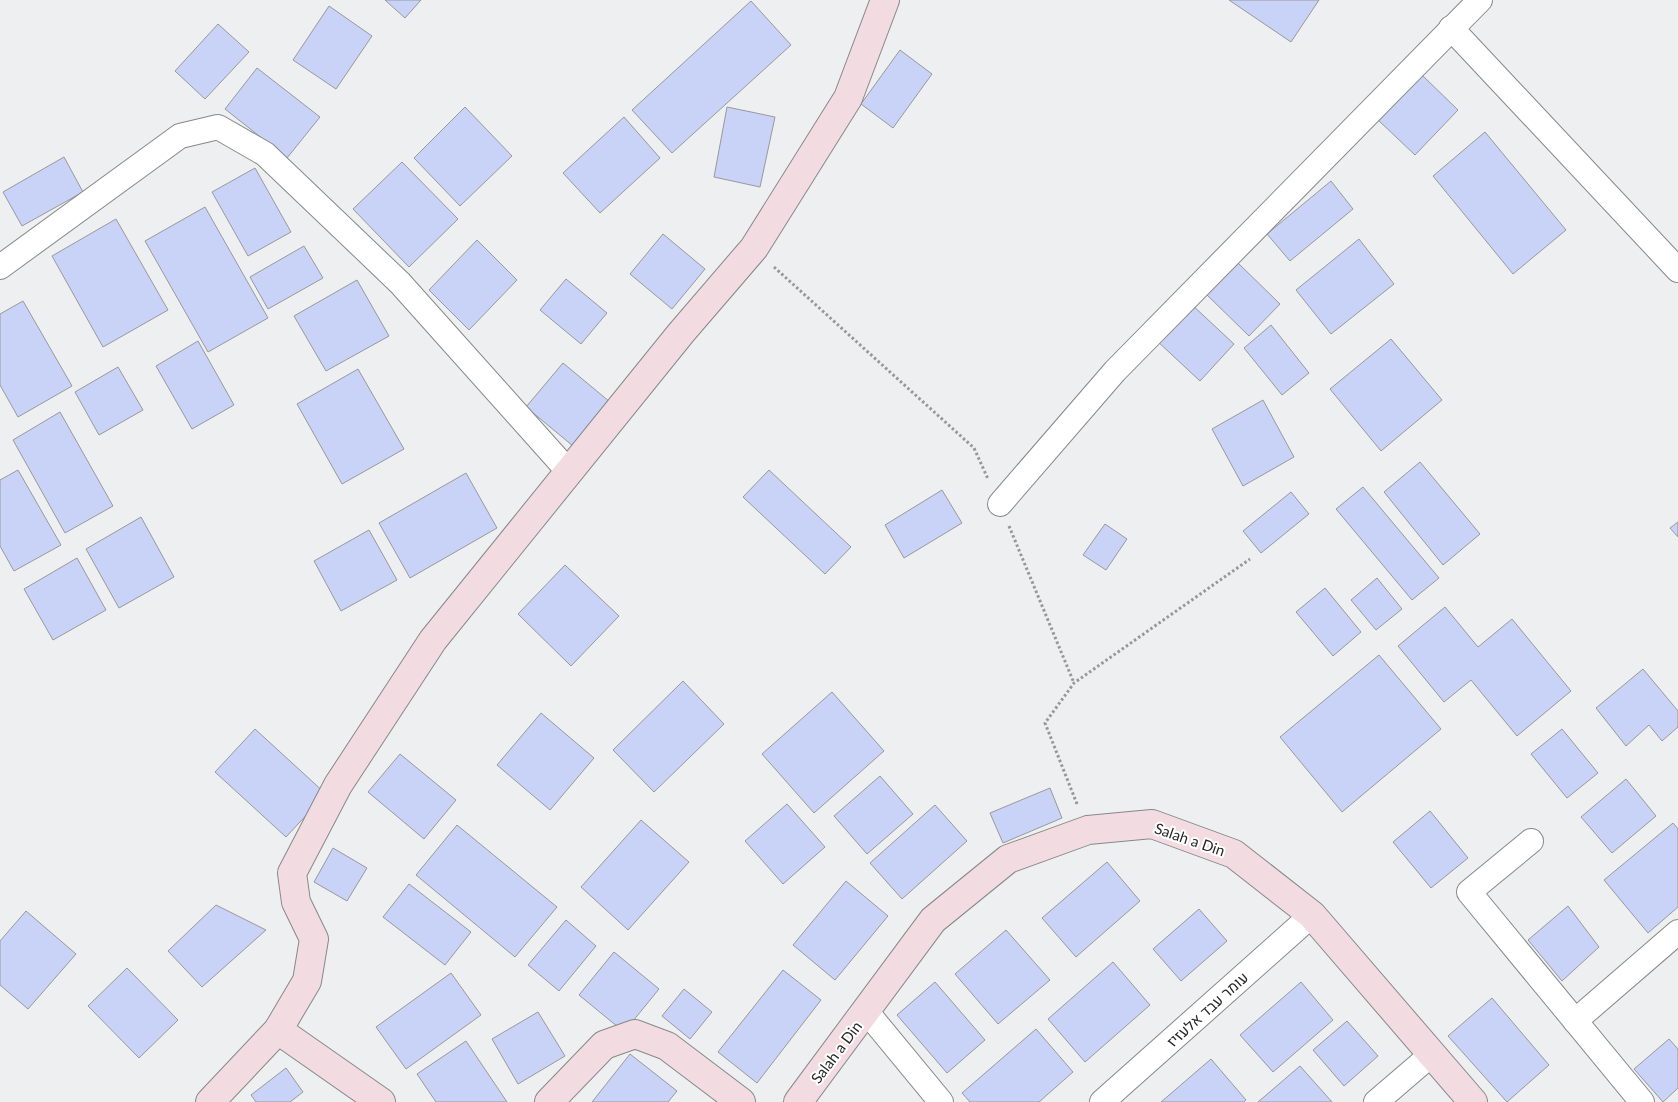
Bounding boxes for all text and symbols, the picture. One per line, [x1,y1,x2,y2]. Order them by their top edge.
street label: Salah a Din [1152,819,1228,859]
street label: עומר עבד אלעזיז [1163,968,1251,1050]
street label: Salah a Din [807,1017,865,1087]

